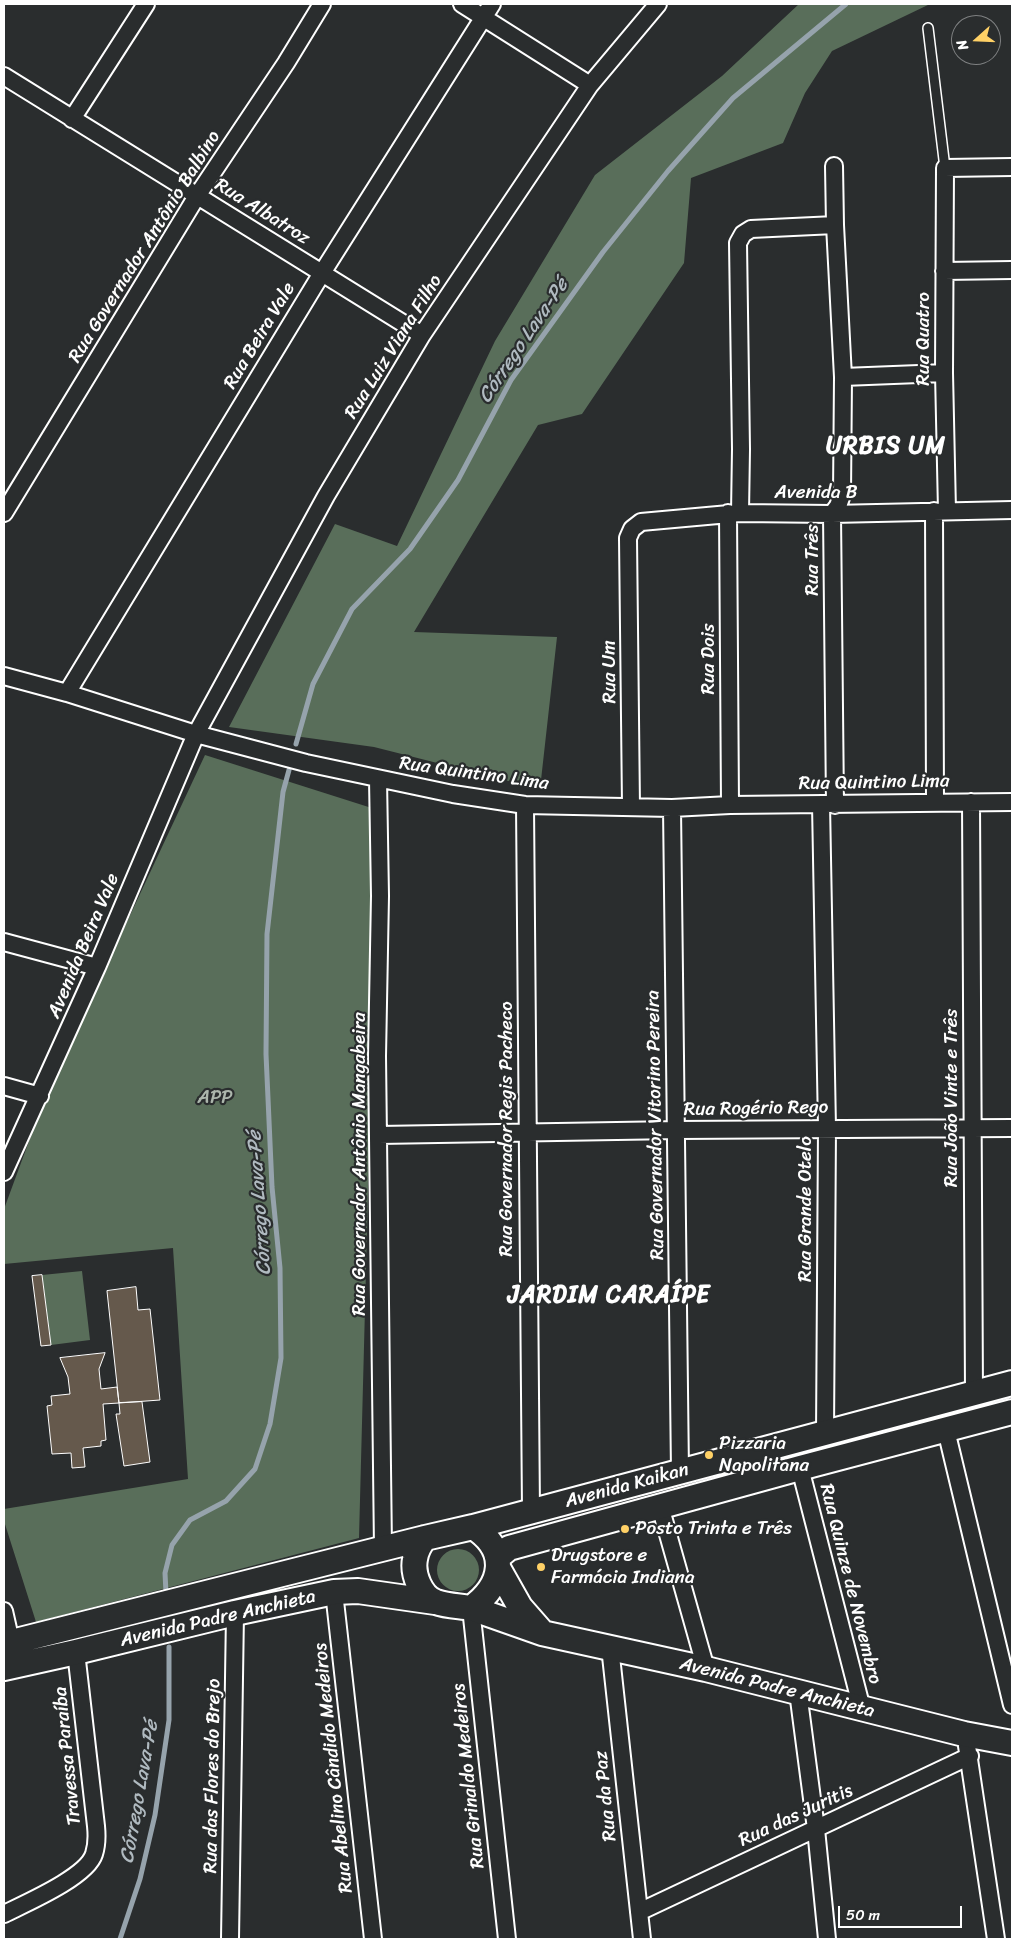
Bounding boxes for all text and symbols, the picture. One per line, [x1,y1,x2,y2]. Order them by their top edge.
north arrow [951,15,1001,65]
text: N [949,36,976,54]
street label: Rua Governador Antônio Balbino [64,127,226,367]
street label: Rua Albatroz [210,174,314,250]
street label: Rua Luiz Viana Filho [340,271,448,423]
water label: Córrego Lava-Pé [474,274,574,408]
street label: Rua Beira Vale [219,279,301,393]
street label: Rua Quatro [913,292,935,386]
district label: URBIS UM [827,433,945,461]
street label: Avenida B [774,482,858,504]
street label: Rua Três [802,524,824,596]
street label: Rua Dois [698,623,720,695]
street label: Rua Um [598,640,622,704]
street label: Rua Quintino Lima [398,752,550,796]
street label: Rua Quintino Lima [798,770,950,796]
street label: Avenida Beira Vale [43,870,125,1022]
street label: Rua Governador Vitorino Pereira [642,990,670,1260]
street label: Rua Governador Regis Pacheco [496,1001,518,1257]
street label: Rua João Vinte e Três [941,1009,963,1187]
street label: Rua Governador Antônio Mangabeira [349,1012,371,1316]
park label: APP [197,1087,233,1109]
street label: Rua Rogério Rego [683,1096,829,1122]
water label: Córrego Lava-Pé [243,1130,277,1276]
street label: Rua Grande Otelo [795,1136,817,1282]
district label: JARDIM CARAÍPE [507,1282,711,1310]
place label: Pizzaria Napolitana [719,1433,809,1477]
marker: Pizzaria Napolitana [703,1449,715,1461]
street label: Avenida Kaikan [563,1459,691,1513]
street label: Rua Quinze de Novembro [814,1482,886,1686]
place label: Posto Trinta e Três [635,1518,792,1540]
marker: Posto Trinta e Três [619,1523,631,1535]
place label: Drugstore e Farmácia Indiana [551,1545,694,1589]
marker: Drugstore e Farmácia Indiana [535,1561,547,1573]
street label: Avenida Padre Anchieta [118,1585,318,1653]
street label: Rua Abelino Cândido Medeiros [310,1642,358,1894]
street label: Avenida Padre Anchieta [677,1653,877,1723]
street label: Rua das Flores do Brejo [200,1678,226,1874]
street label: Rua Grinaldo Medeiros [448,1682,490,1870]
street label: Travessa Paraíba [49,1686,87,1826]
water label: Córrego Lava-Pé [116,1719,164,1865]
street label: Rua da Paz [590,1750,622,1842]
street label: Rua das Juritis [735,1780,857,1852]
scale bar [841,1896,965,1928]
text: 50 m [846,1902,880,1928]

